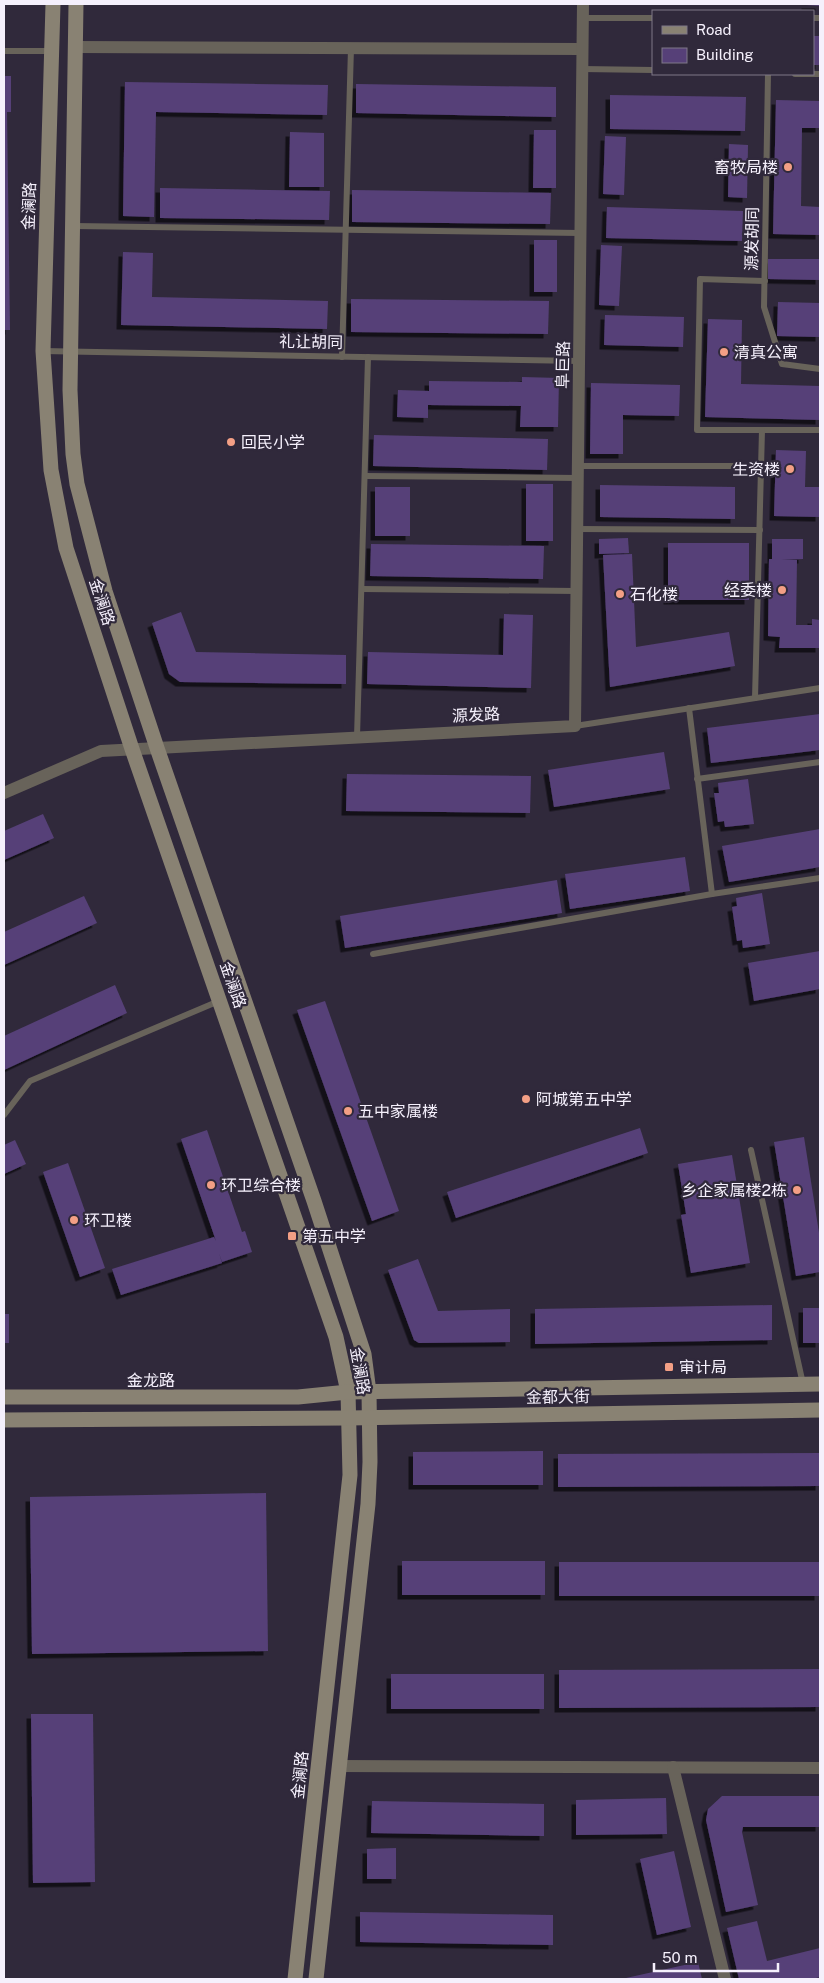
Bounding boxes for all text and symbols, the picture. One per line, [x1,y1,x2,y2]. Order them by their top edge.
legend [652,10,814,75]
text: Road [696,21,732,38]
text: Building [696,46,754,63]
place label: 畜牧局楼 [714,158,778,177]
marker: 畜牧局楼 [782,161,794,173]
street label: 金澜路 [19,182,39,230]
street label: 源发胡同 [742,207,762,271]
street label: 礼让胡同 [279,332,343,352]
street label: 阜巨路 [553,341,573,389]
place label: 清真公寓 [734,343,798,362]
marker: 清真公寓 [718,346,730,358]
place label: 回民小学 [241,433,305,452]
marker: 回民小学 [225,436,237,448]
place label: 生资楼 [732,460,780,479]
marker: 生资楼 [784,463,796,475]
street label: 金澜路 [86,576,118,628]
place label: 经委楼 [724,581,772,600]
marker: 经委楼 [776,584,788,596]
place label: 石化楼 [630,585,678,604]
marker: 石化楼 [614,588,626,600]
street label: 源发路 [452,704,500,726]
street label: 金澜路 [216,959,250,1011]
place label: 阿城第五中学 [536,1090,632,1109]
marker: 阿城第五中学 [520,1093,532,1105]
place label: 五中家属楼 [358,1102,438,1121]
marker: 五中家属楼 [342,1105,354,1117]
place label: 环卫综合楼 [221,1176,301,1195]
marker: 环卫综合楼 [205,1179,217,1191]
place label: 乡企家属楼2栋 [681,1181,787,1200]
marker: 乡企家属楼2栋 [791,1184,803,1196]
place label: 环卫楼 [84,1211,132,1230]
marker: 环卫楼 [68,1214,80,1226]
place label: 第五中学 [302,1227,366,1246]
marker: 第五中学 [286,1230,298,1242]
street label: 金澜路 [346,1346,374,1396]
place label: 审计局 [679,1358,727,1377]
marker: 审计局 [663,1361,675,1373]
street label: 金龙路 [127,1371,175,1390]
street label: 金都大街 [526,1387,590,1407]
street label: 金澜路 [288,1750,312,1800]
scale bar [654,1940,778,1972]
text: 50 m [662,1949,697,1966]

